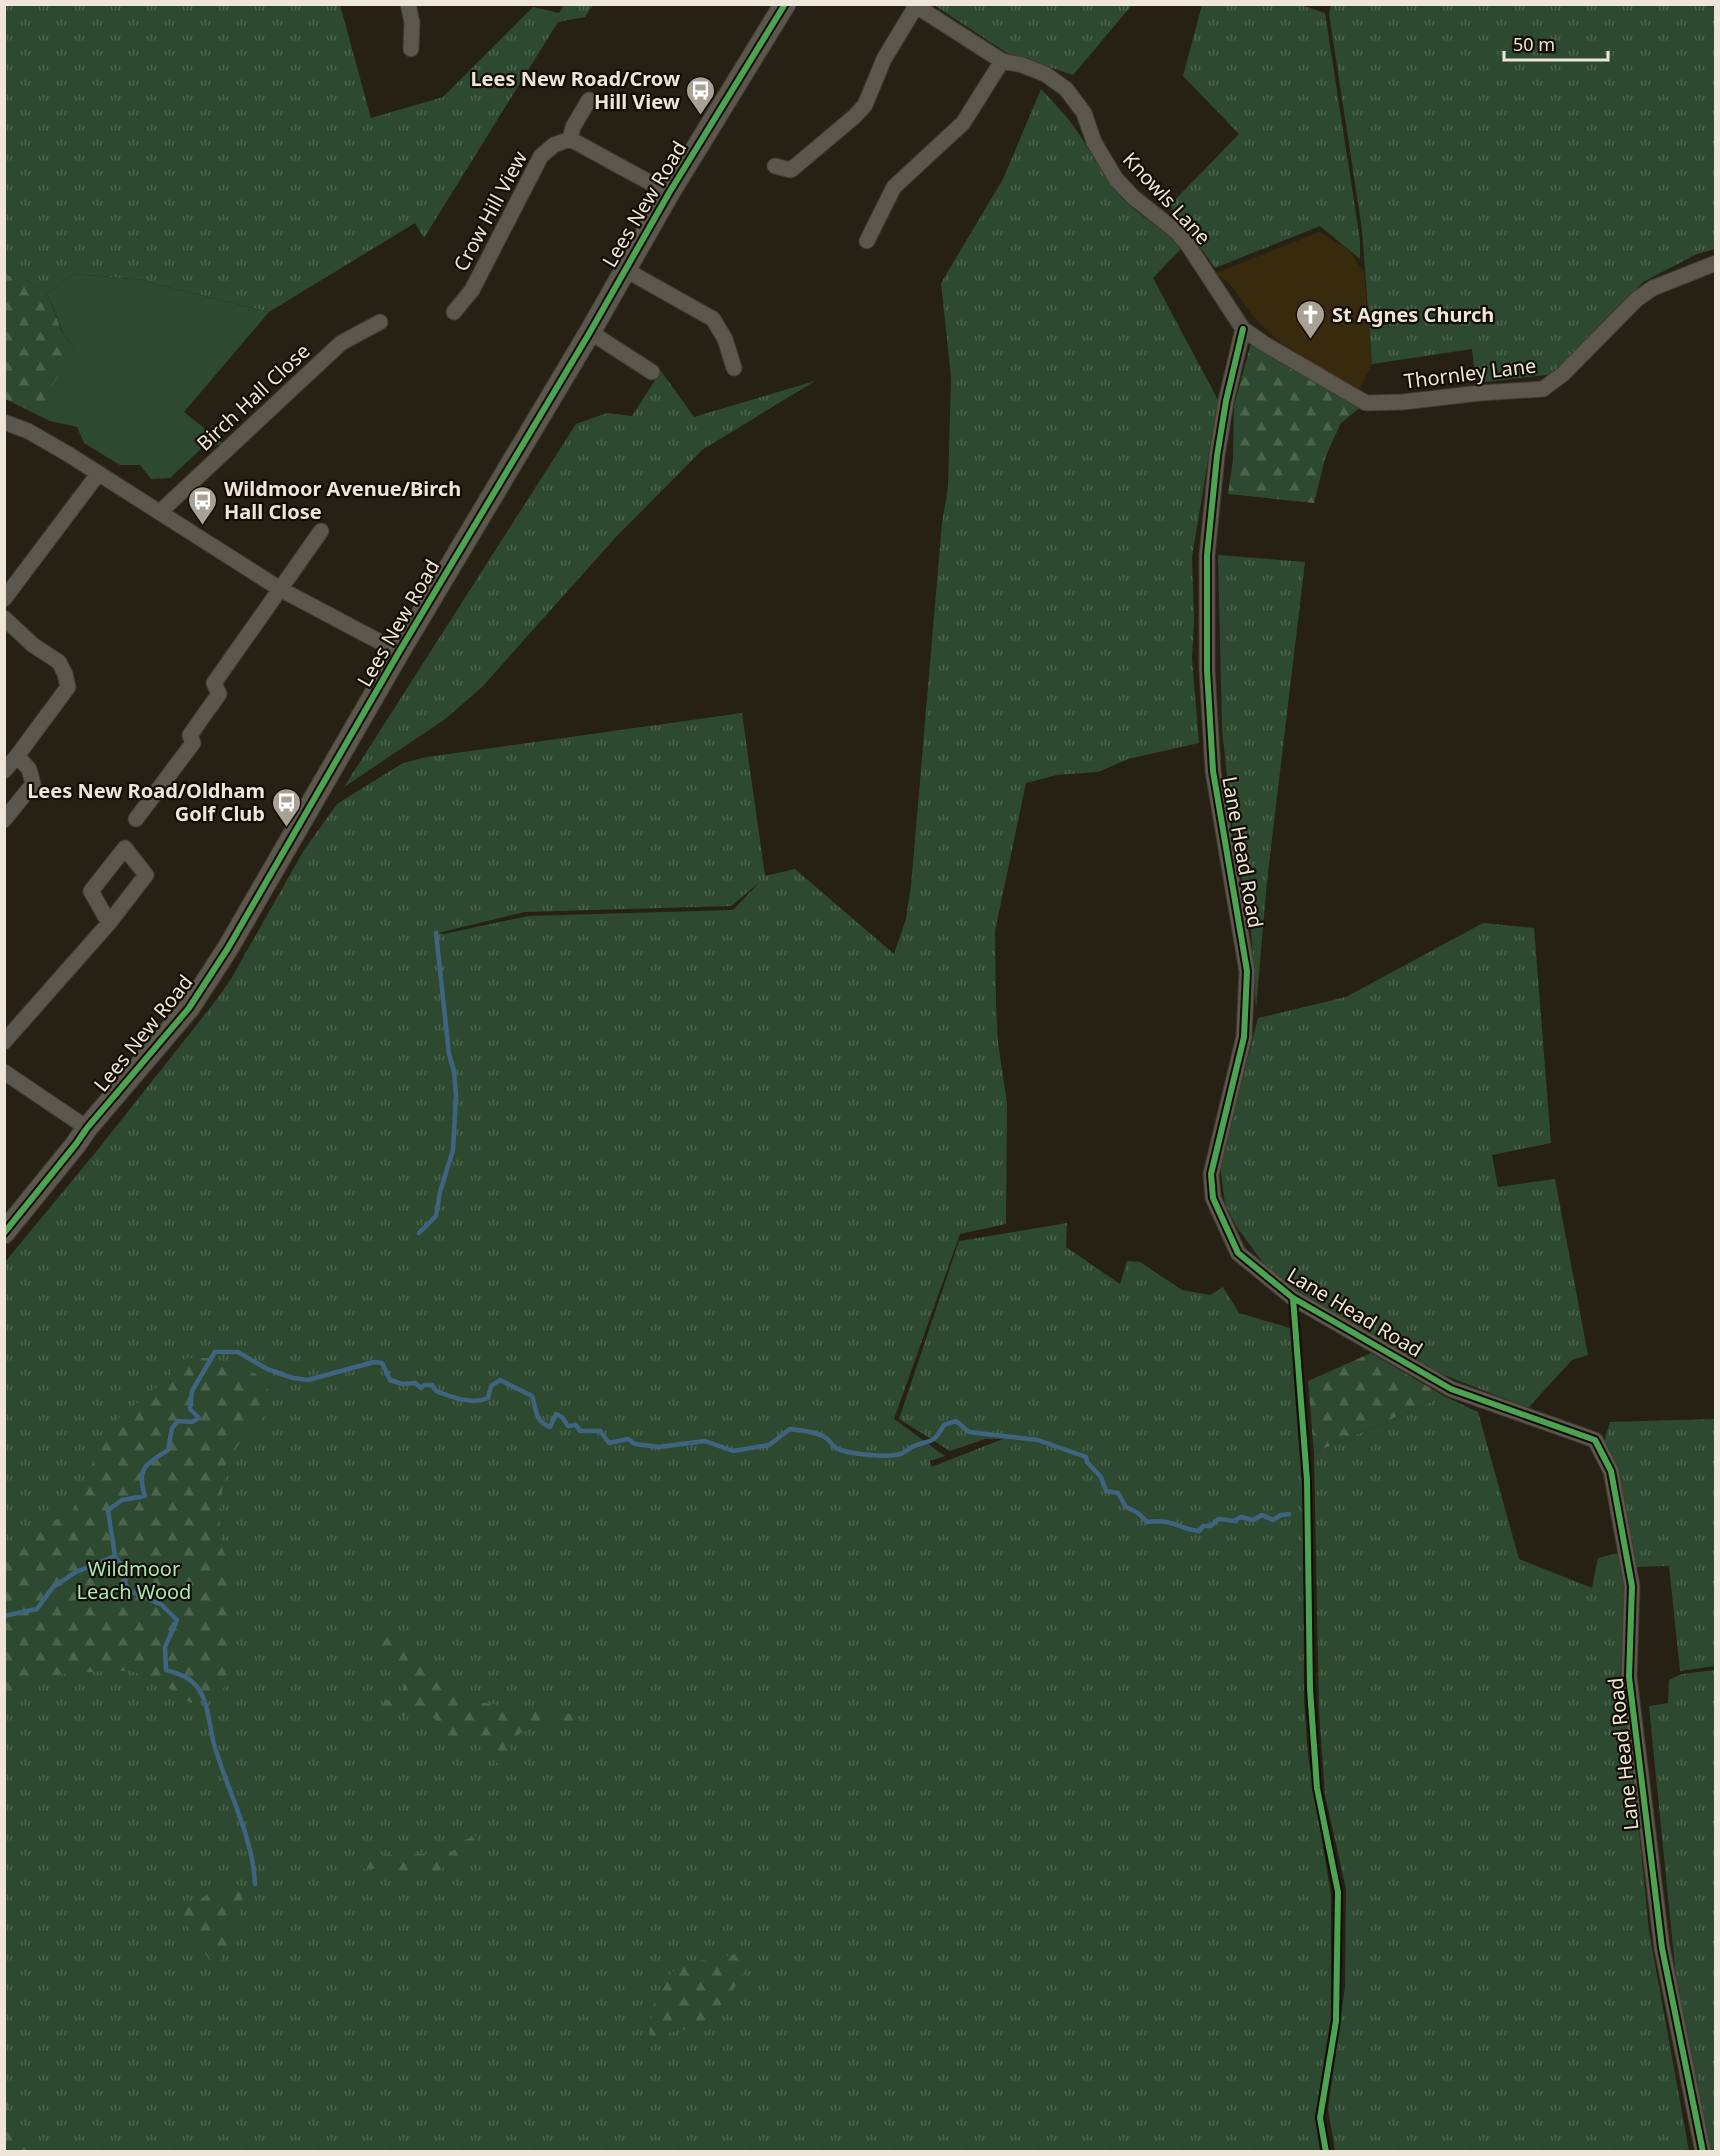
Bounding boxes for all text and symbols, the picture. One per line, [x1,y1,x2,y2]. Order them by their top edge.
scale bar [1504,24,1608,62]
text: 50 m [1513,32,1555,56]
place label: Lees New Road/Crow Hill View [470,65,680,115]
bus stop icon: Lees New Road/Crow Hill View [685,74,717,116]
street label: Lees New Road [596,136,692,272]
street label: Crow Hill View [447,146,533,276]
street label: Knowls Lane [1117,146,1217,250]
church icon: St Agnes Church [1295,298,1327,340]
place label: St Agnes Church [1332,301,1494,328]
street label: Birch Hall Close [191,338,315,456]
street label: Thornley Lane [1402,351,1538,395]
place label: Wildmoor Avenue/Birch Hall Close [224,475,461,525]
bus stop icon: Wildmoor Avenue/Birch Hall Close [187,484,219,526]
street label: Lees New Road [351,554,445,692]
street label: Lane Head Road [1216,774,1270,930]
place label: Lees New Road/Oldham Golf Club [27,777,265,827]
bus stop icon: Lees New Road/Oldham Golf Club [270,786,302,828]
street label: Lees New Road [88,969,198,1097]
street label: Lane Head Road [1282,1261,1428,1363]
park label: Wildmoor Leach Wood [77,1555,191,1605]
street label: Lane Head Road [1602,1676,1644,1832]

